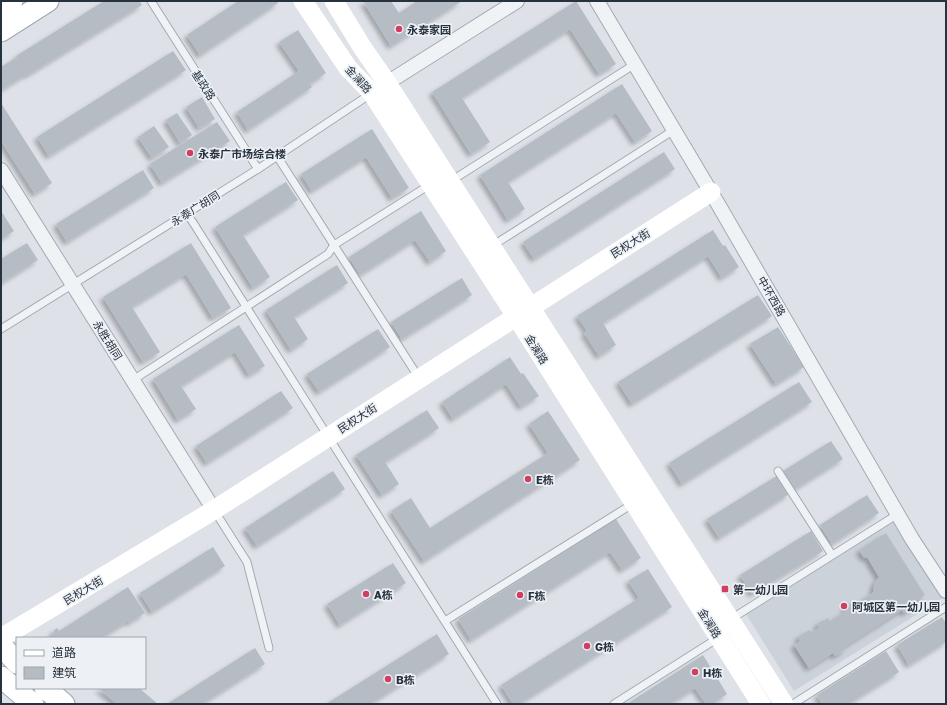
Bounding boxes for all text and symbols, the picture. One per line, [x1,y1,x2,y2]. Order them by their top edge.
place label: 永泰家园 [407,23,451,36]
marker: 永泰家园 [394,24,404,34]
street label: 金澜路 [343,62,375,96]
street label: 基政路 [190,68,218,102]
place label: 永泰广市场综合楼 [198,147,286,160]
marker: 永泰广市场综合楼 [185,148,195,158]
street label: 永泰广胡同 [168,188,222,228]
street label: 民权大街 [608,226,652,260]
street label: 中环西路 [755,274,789,318]
street label: 永胜胡同 [91,318,125,362]
street label: 金澜路 [523,332,551,366]
street label: 民权大街 [335,401,379,435]
place label: E栋 [536,473,554,486]
marker: E栋 [523,474,533,484]
street label: 民权大街 [61,573,105,607]
place label: 第一幼儿园 [733,583,788,596]
marker: 第一幼儿园 [720,584,730,594]
place label: A栋 [374,588,393,601]
marker: A栋 [361,589,371,599]
place label: F栋 [528,589,546,602]
marker: F栋 [515,590,525,600]
place label: 阿城区第一幼儿园 [852,600,940,613]
marker: 阿城区第一幼儿园 [839,601,849,611]
street label: 金澜路 [696,606,724,640]
legend [16,637,146,689]
place label: G栋 [595,640,614,653]
marker: G栋 [582,641,592,651]
text: 道路 [52,645,76,660]
text: 建筑 [52,665,76,680]
place label: H栋 [703,666,722,679]
marker: H栋 [690,667,700,677]
place label: B栋 [396,673,415,686]
marker: B栋 [383,674,393,684]

